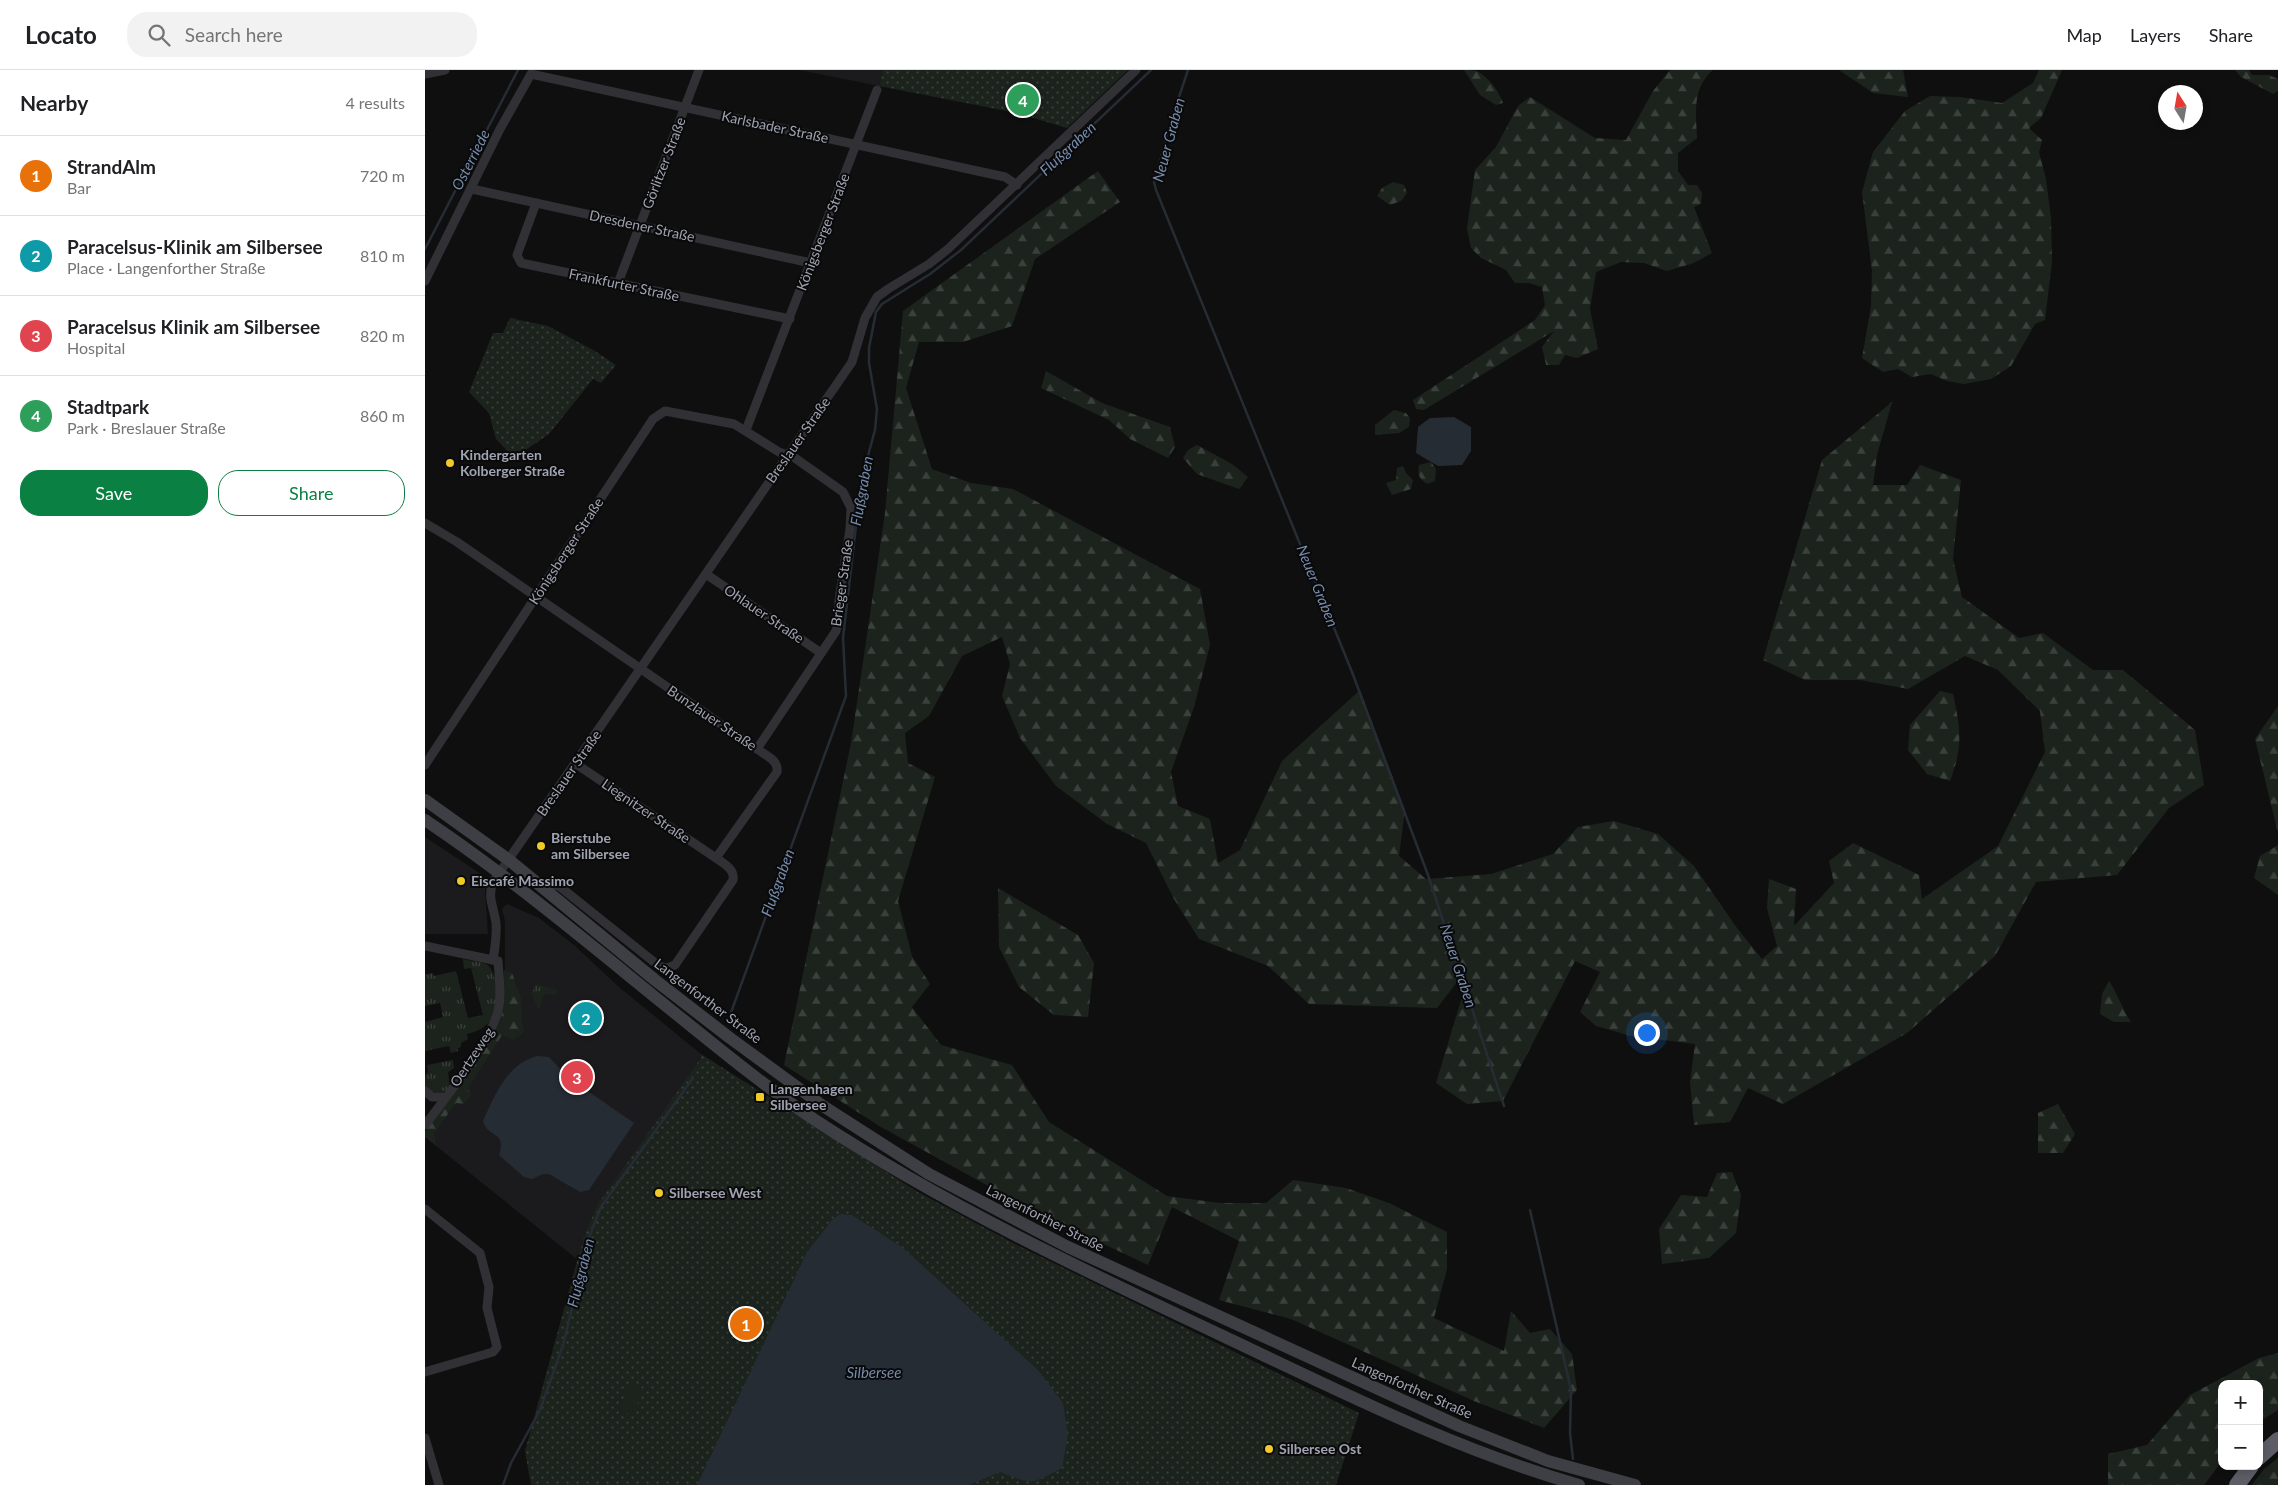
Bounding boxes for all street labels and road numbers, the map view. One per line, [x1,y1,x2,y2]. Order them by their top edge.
street label: Karlsbader Straße [720,107,830,146]
street label: Görlitzer Straße [638,115,689,211]
street label: Königsberger Straße [792,171,853,293]
street label: Dresdener Straße [588,206,696,245]
street label: Frankfurter Straße [567,265,681,305]
street label: Breslauer Straße [762,394,833,486]
street label: Königsberger Straße [525,494,606,607]
street label: Brieger Straße [827,538,856,627]
street label: Ohlauer Straße [721,581,807,646]
street label: Bunzlauer Straße [664,681,760,754]
street label: Breslauer Straße [533,727,604,819]
street label: Liegnitzer Straße [599,775,694,846]
street label: Langenforther Straße [651,955,765,1047]
street label: Oertzeweg [446,1024,497,1090]
street label: Langenforther Straße [983,1180,1107,1255]
street label: Langenforther Straße [1349,1353,1475,1422]

